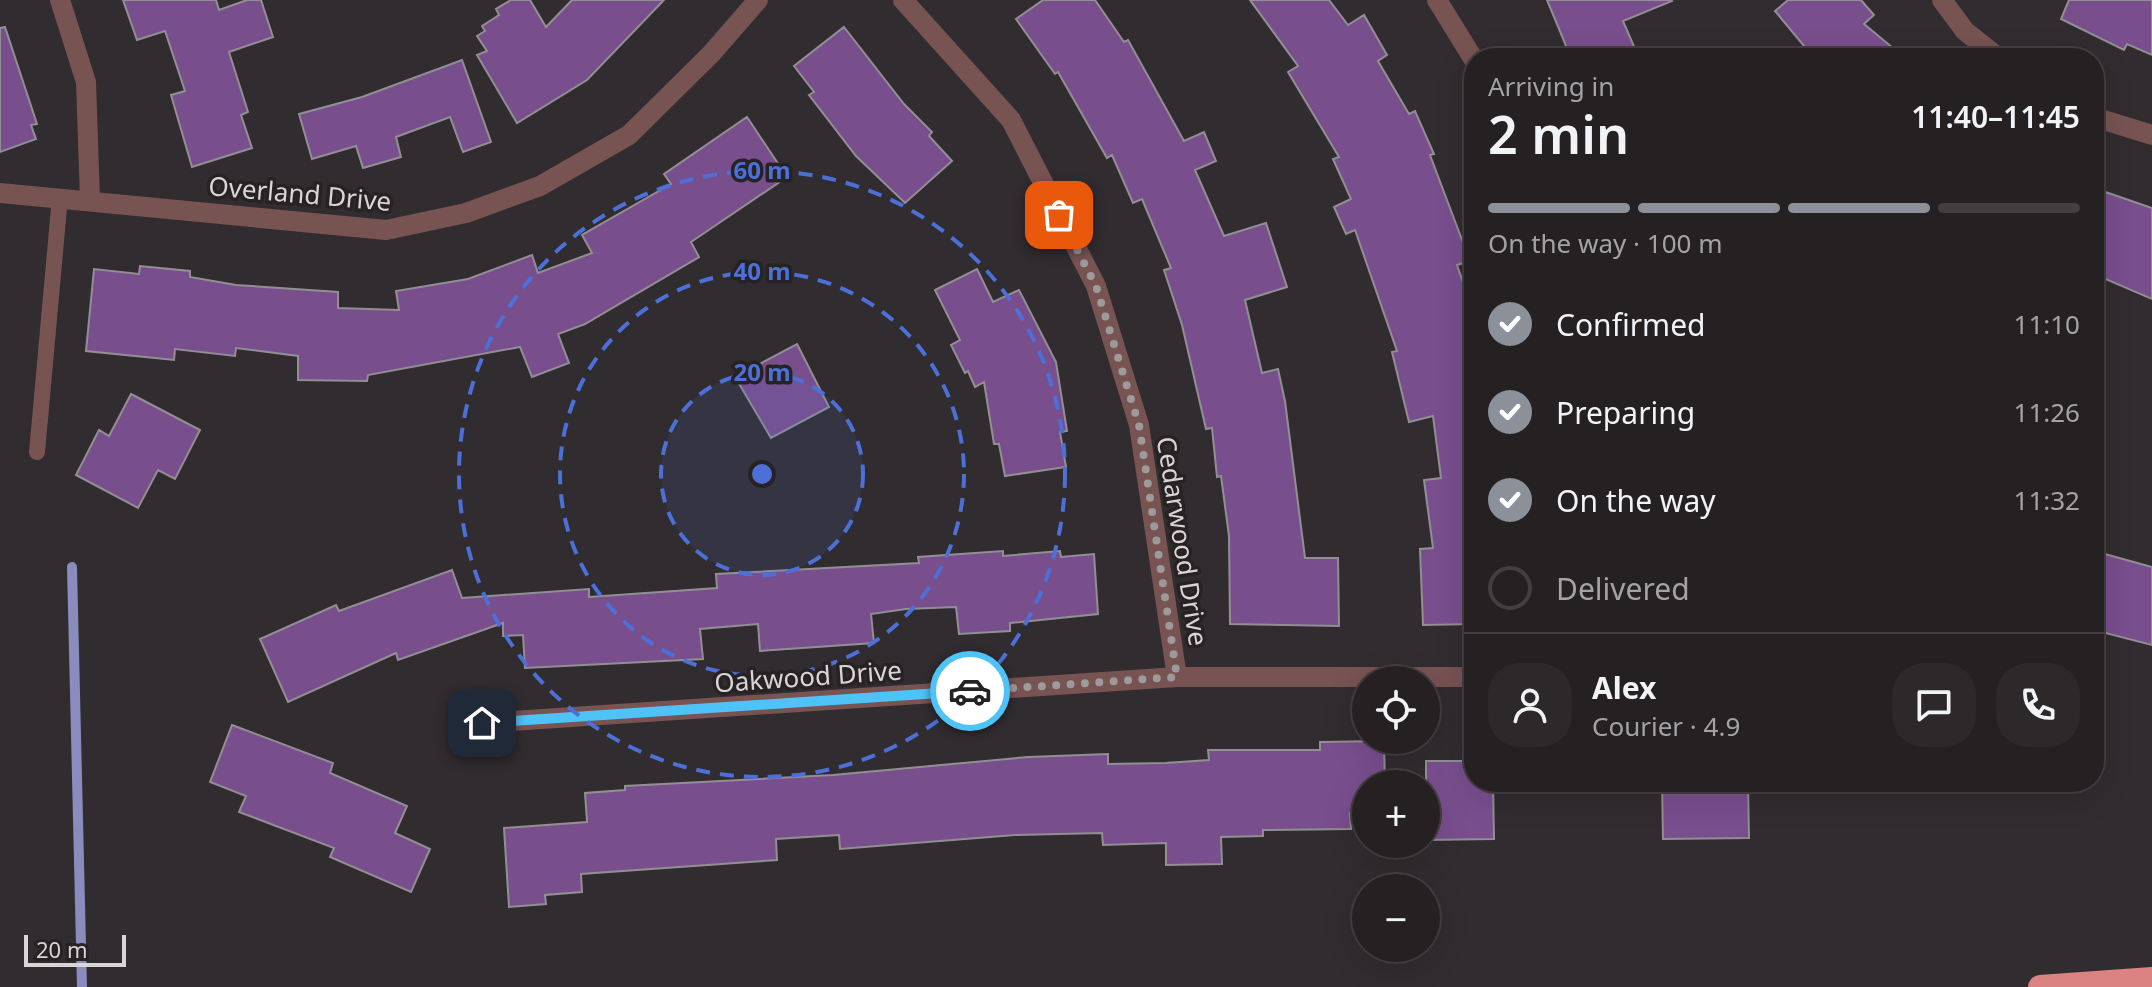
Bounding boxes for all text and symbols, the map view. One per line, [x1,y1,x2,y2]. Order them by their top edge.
text: Arriving in [1488,68,1614,104]
text: 11:40–11:45 [1911,96,2080,137]
text: 2 min [1488,98,1629,169]
text: 60 m [733,153,791,186]
street label: Overland Drive [207,167,393,219]
pin [1025,181,1093,249]
icon: bag [1037,193,1081,237]
text: On the way · 100 m [1488,225,1722,261]
text: 40 m [733,254,791,287]
icon: check [1488,302,1532,346]
text: Confirmed [1556,304,1706,345]
text: 11:10 [2014,306,2080,342]
text: 20 m [733,355,791,388]
icon: check [1488,390,1532,434]
text: Preparing [1556,392,1695,433]
text: 11:26 [2014,394,2080,430]
street label: Cedarwood Drive [1149,434,1217,648]
centre of rings [748,460,776,488]
icon: check [1488,478,1532,522]
text: On the way [1556,480,1716,521]
text: 11:32 [2014,482,2080,518]
text: Delivered [1556,568,1690,609]
street label: Oakwood Drive [713,651,903,701]
courier [930,651,1010,731]
button: person [1488,663,1572,747]
button: chat [1892,663,1976,747]
button: phone [1996,663,2080,747]
map controls [1352,666,1440,962]
button: locate [1352,666,1440,754]
text: Alex [1592,667,1656,708]
icon: car [948,669,992,713]
pin [448,689,516,757]
icon: home [460,701,504,745]
text: Courier · 4.9 [1592,708,1740,744]
button: + [1352,770,1440,858]
button: − [1352,874,1440,962]
scale bar [24,931,126,967]
text: 20 m [36,934,87,964]

